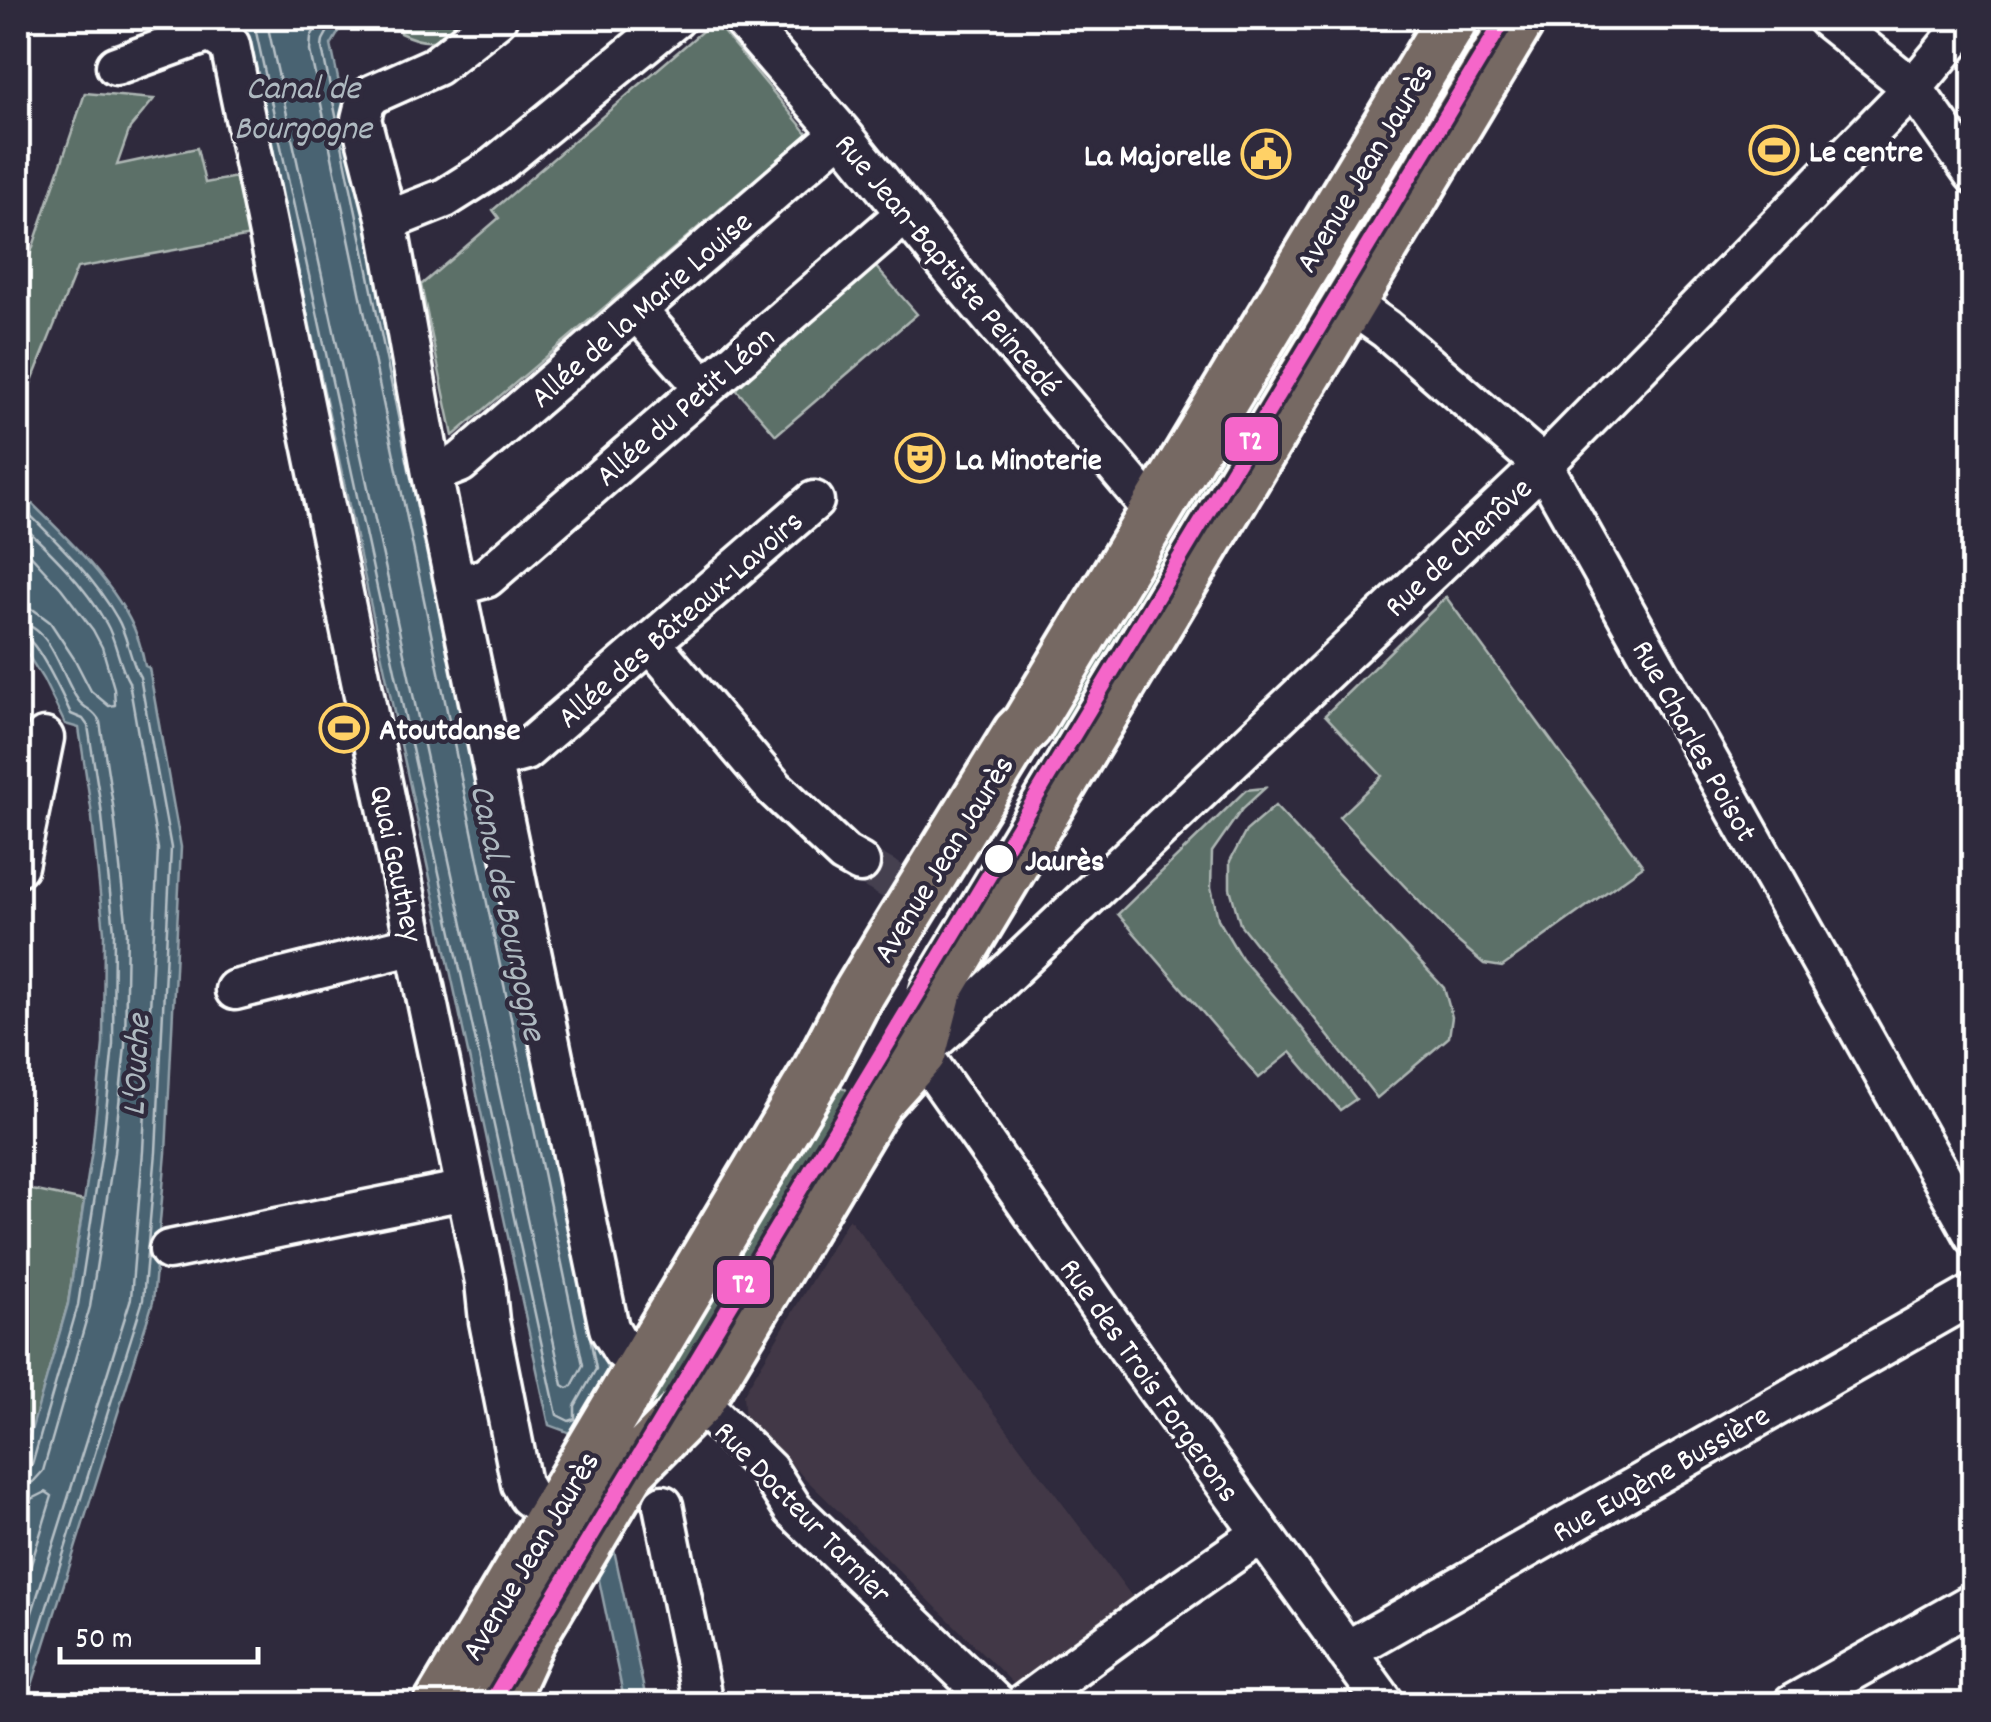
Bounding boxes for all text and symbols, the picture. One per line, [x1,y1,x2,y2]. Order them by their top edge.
street label: Avenue Jean Jaurès [1286,56,1448,283]
water label: Canal de Bourgogne [234,66,374,156]
sports icon: Le centre [1748,124,1800,176]
street label: Rue Jean-Baptiste Peincedé [821,125,1069,409]
public building icon: La Majorelle [1240,128,1292,180]
place label: Le centre [1809,132,1923,178]
place label: La Majorelle [1084,136,1231,182]
street label: Allée de la Marie Louise [522,202,765,422]
street label: Allée du Petit Léon [587,317,787,500]
line badge: T2 [1223,415,1280,463]
text: T2 [1239,424,1263,464]
theatre icon: La Minoterie [894,432,946,484]
place label: La Minoterie [955,440,1102,486]
street label: Rue de Chenôve [1376,469,1545,631]
street label: Allée des Bâteaux-Lavoirs [549,502,816,742]
street label: Rue Charles Poisot [1617,633,1766,852]
sports icon: Atoutdanse [318,702,370,754]
place label: Atoutdanse [379,710,520,756]
street label: Avenue Jean Jaurès [864,748,1029,973]
water label: Canal de Bourgogne [454,780,557,1047]
street label: Quai Gauthey [354,781,432,948]
place label: Jaurès [1025,841,1105,887]
marker: Jaurès [982,842,1016,876]
water label: L'Ouche [111,1011,167,1117]
street label: Rue des Trois Forgerons [1045,1250,1249,1513]
line badge: T2 [715,1258,772,1306]
text: T2 [732,1267,756,1307]
street label: Rue Eugène Bussière [1545,1395,1780,1557]
street label: Rue Docteur Tarnier [701,1412,900,1617]
street label: Avenue Jean Jaurès [452,1444,614,1671]
scale bar [60,1602,258,1664]
text: 50 m [75,1620,133,1663]

